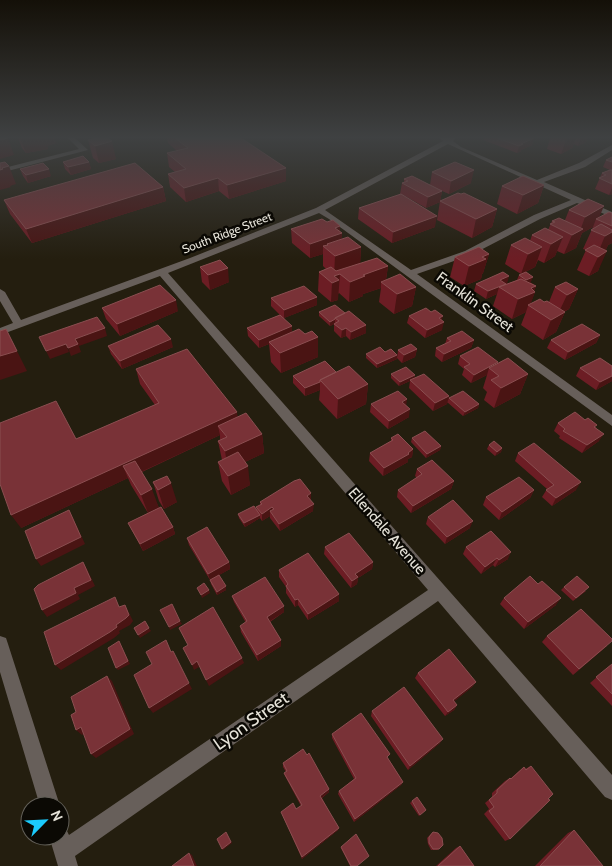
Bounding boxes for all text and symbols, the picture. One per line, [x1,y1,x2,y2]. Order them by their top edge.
street label: South Ridge Street [180,208,274,257]
street label: Franklin Street [433,268,517,336]
street label: Ellendale Avenue [344,484,430,578]
street label: Lyon Street [209,687,293,755]
north arrow [20,796,70,846]
text: N [47,808,67,824]

